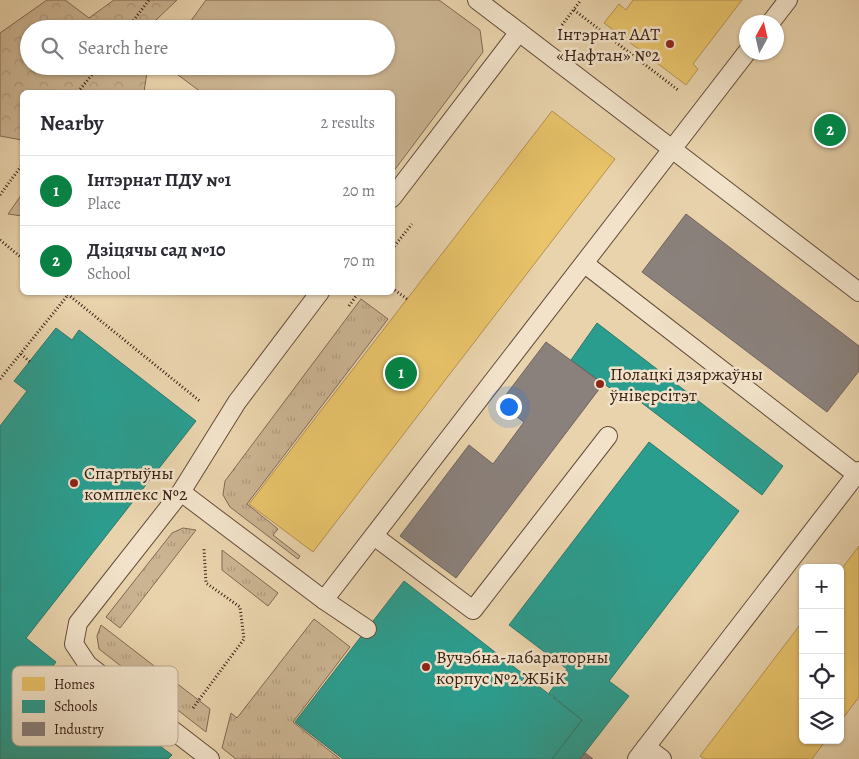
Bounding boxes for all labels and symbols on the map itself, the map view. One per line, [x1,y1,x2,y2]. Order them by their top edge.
north arrow [739,15,784,60]
place label: Інтэрнат ААТ «Нафтан» №2 [556,22,660,67]
marker: Інтэрнат ААТ «Нафтан» №2 [664,38,676,50]
pin: 2 [814,111,846,149]
pin: 1 [385,354,417,392]
place label: Полацкі дзяржаўны ўніверсітэт [609,362,763,407]
marker: Полацкі дзяржаўны ўніверсітэт [594,378,606,390]
your location [496,394,522,420]
place label: Спартыўны комплекс №2 [84,461,188,506]
marker: Спартыўны комплекс №2 [68,477,80,489]
place label: Вучэбна-лабараторны корпус №2 ЖБіК [436,645,608,690]
marker: Вучэбна-лабараторны корпус №2 ЖБіК [420,661,432,673]
legend [12,666,178,746]
text: Homes [54,675,95,694]
text: Schools [54,697,98,716]
text: Industry [54,720,104,739]

